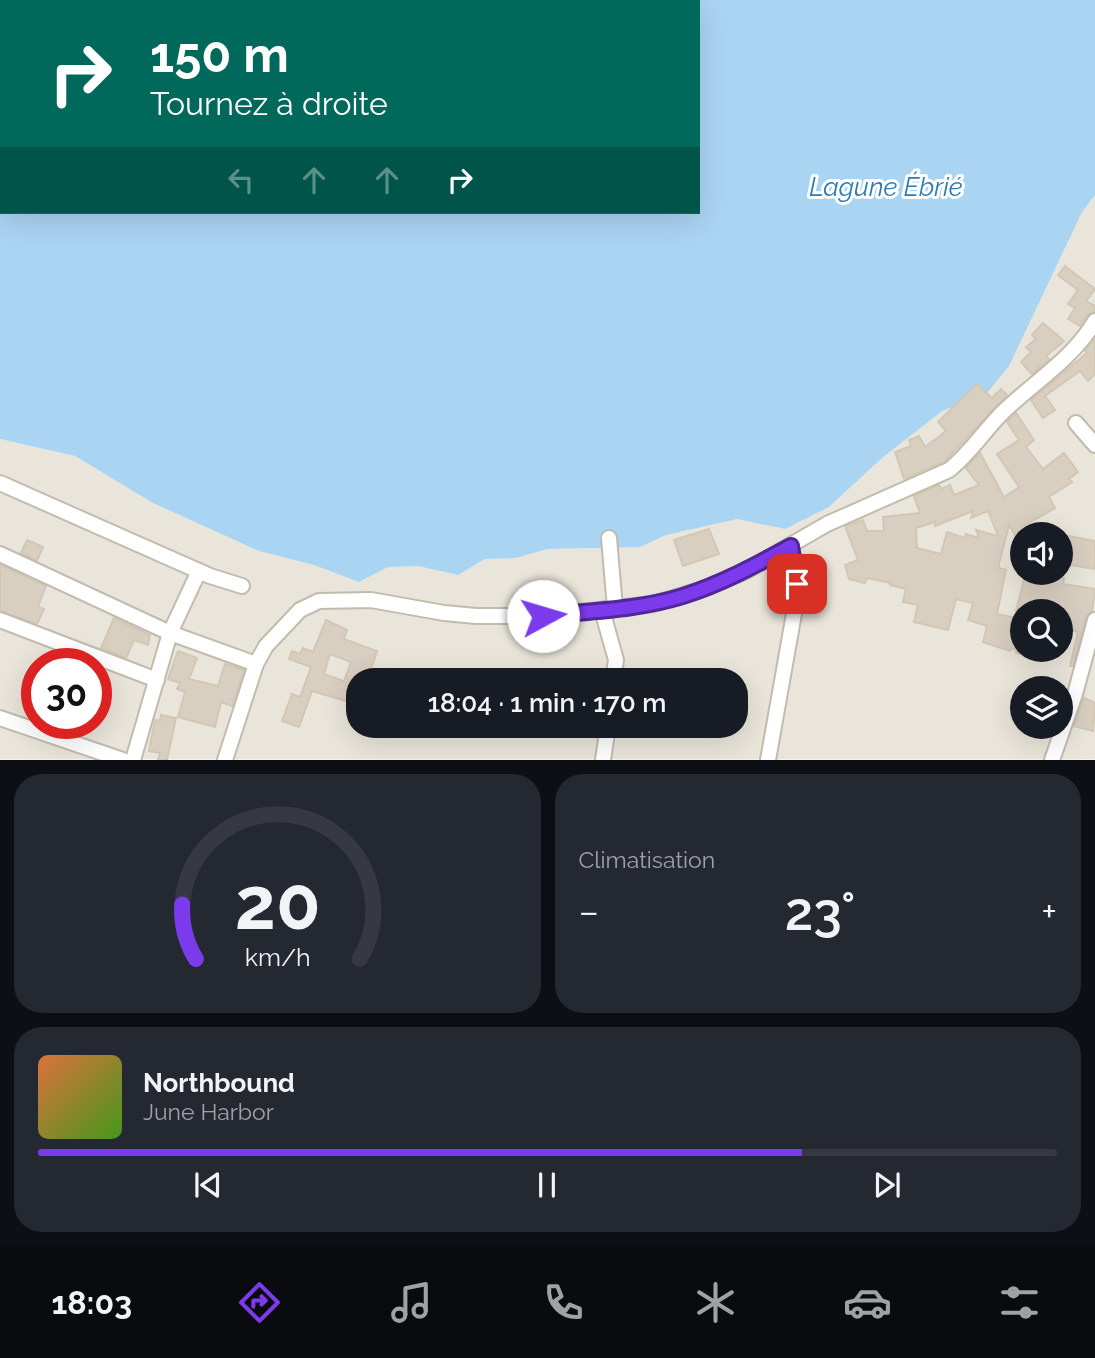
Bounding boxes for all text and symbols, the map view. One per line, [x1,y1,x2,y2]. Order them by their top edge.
text: 150 m [150,26,289,83]
icon: right [35,28,126,119]
text: Tournez à droite [150,85,388,122]
icon: left [222,161,260,199]
icon: ahead [295,161,333,199]
icon: ahead [368,161,406,199]
icon: right [441,161,479,199]
water label: Lagune Ébrié [809,171,963,202]
map controls [1010,522,1073,739]
button: sound [1010,522,1073,585]
pin [767,554,827,614]
icon: arrive [778,565,816,603]
position arrow [506,579,580,653]
button: search [1010,599,1073,662]
speed limit sign: 30 [21,648,112,739]
button: layers [1010,676,1073,739]
text: 18:04 · 1 min · 170 m [428,688,666,718]
text: Climatisation [579,846,715,873]
text: 20 [234,862,320,947]
text: 23° [785,881,855,942]
text: − [579,889,599,934]
text: + [1041,889,1057,934]
text: km/h [244,942,310,972]
text: Northbound [143,1068,295,1098]
text: June Harbor [143,1098,274,1125]
icon: previous [189,1166,227,1204]
icon: pause [528,1166,566,1204]
icon: next [868,1166,906,1204]
icon: directions [235,1278,284,1327]
icon: music [387,1278,436,1327]
icon: phone [539,1278,588,1327]
icon: climate [691,1278,740,1327]
icon: car [843,1278,892,1327]
icon: filters [995,1278,1044,1327]
text: 18:03 [51,1284,132,1321]

